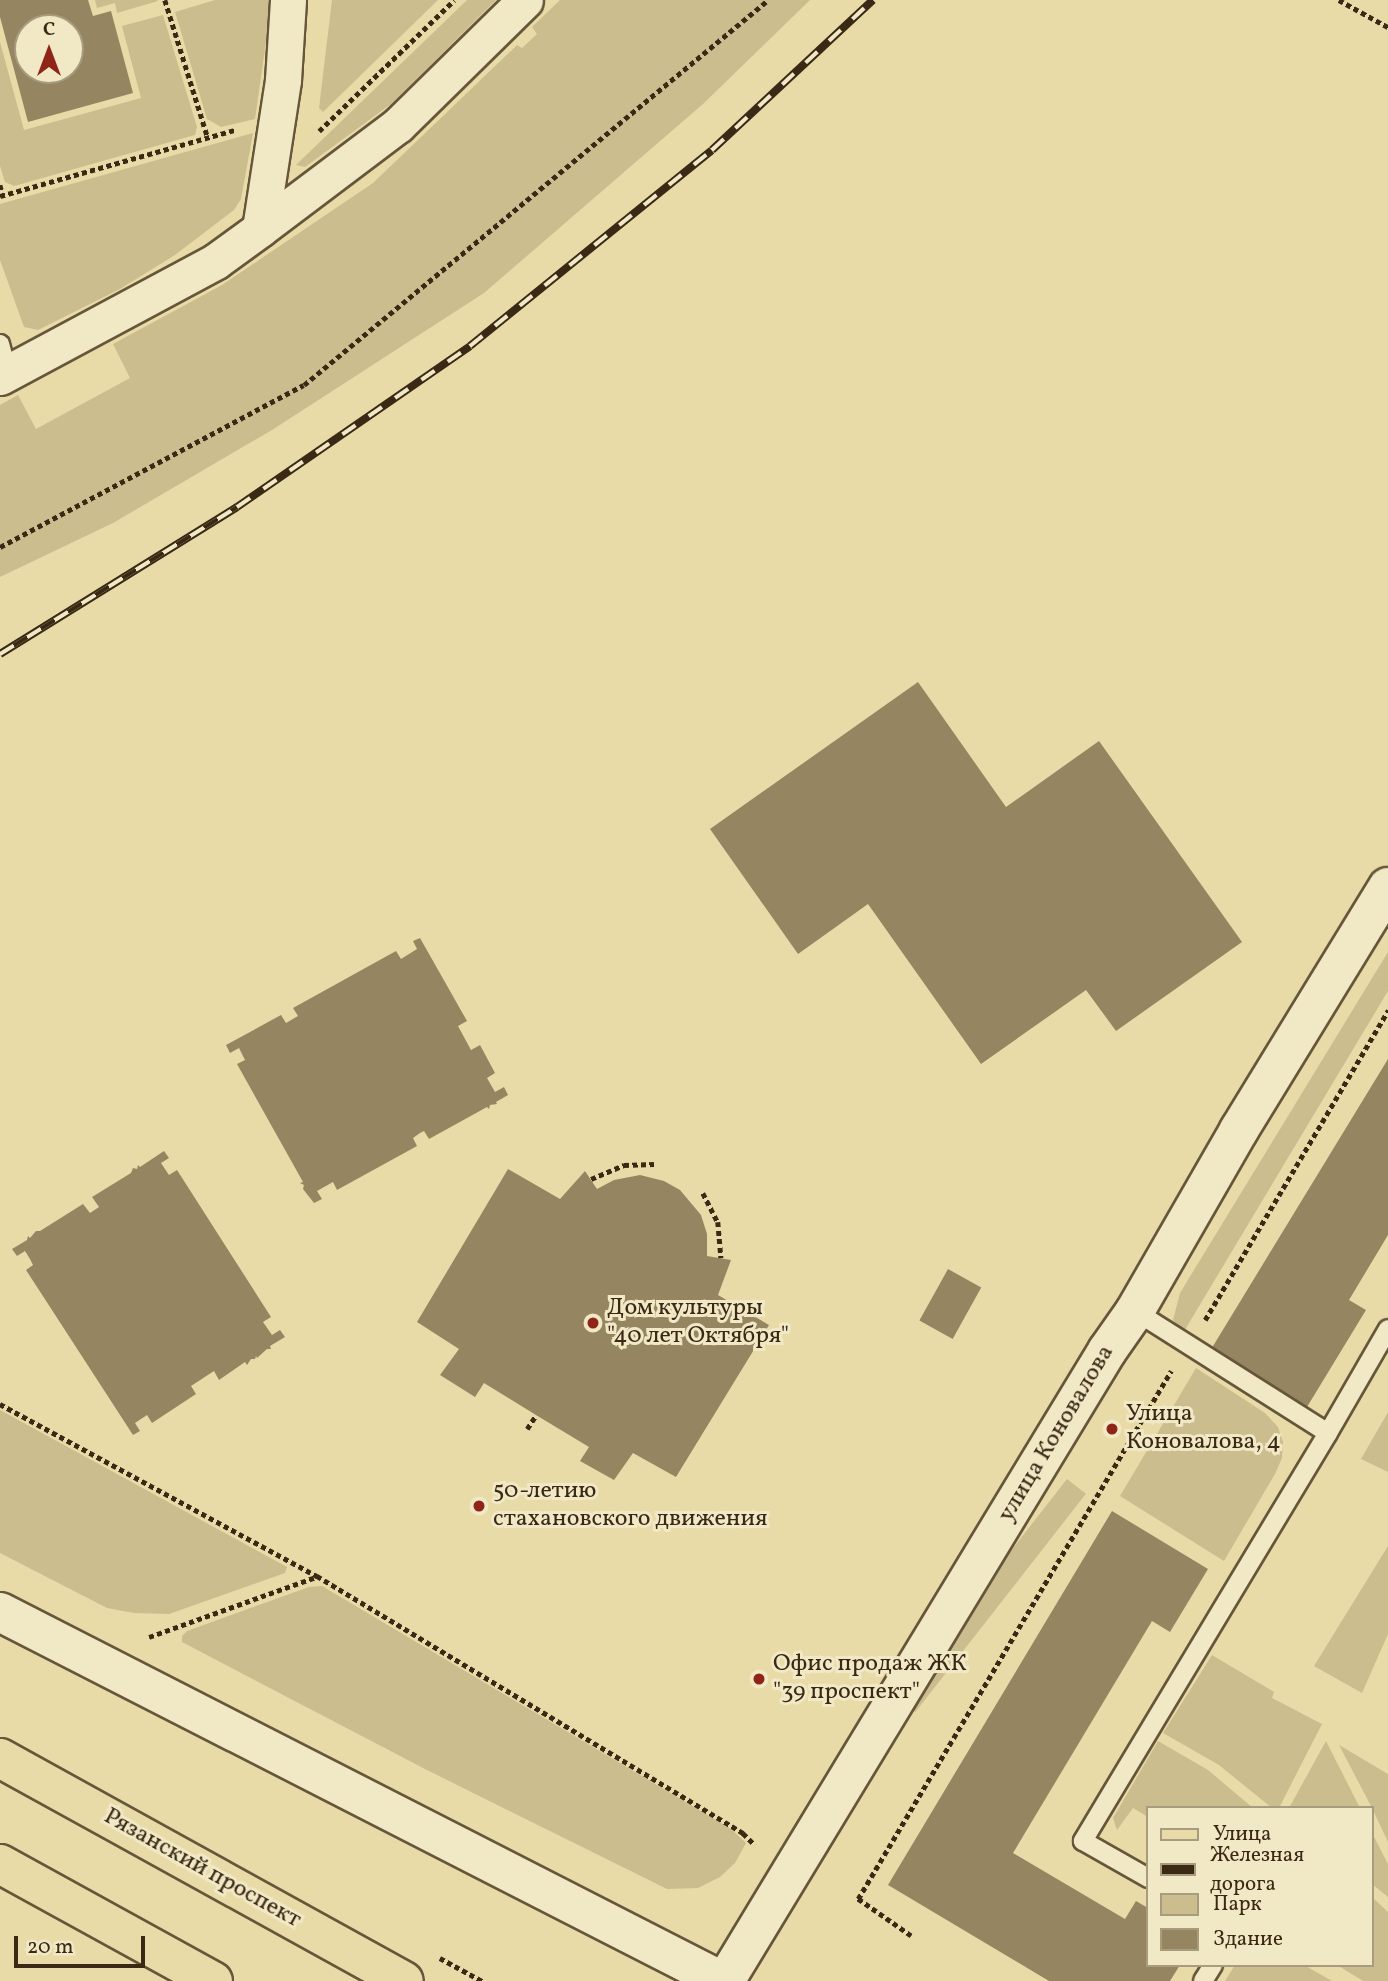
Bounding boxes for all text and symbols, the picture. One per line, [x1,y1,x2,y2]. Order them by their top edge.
north arrow [14,14,84,84]
text: С [43,17,55,43]
place label: Дом культуры "40 лет Октября" [607,1295,789,1351]
marker: Дом культуры "40 лет Октября" [585,1315,601,1331]
street label: улица Коновалова [993,1340,1121,1528]
place label: Улица Коновалова, 4 [1126,1401,1281,1457]
marker: Улица Коновалова, 4 [1104,1421,1120,1437]
place label: 50-летию стахановского движения [493,1478,768,1534]
marker: 50-летию стахановского движения [471,1498,487,1514]
place label: Офис продаж ЖК "39 проспект" [773,1651,967,1707]
marker: Офис продаж ЖК "39 проспект" [751,1671,767,1687]
street label: Рязанский проспект [98,1803,306,1935]
legend [1146,1806,1374,1967]
text: Улица [1213,1820,1271,1849]
text: Железная дорога [1210,1841,1304,1899]
text: Парк [1213,1890,1262,1919]
scale bar [18,1922,149,1966]
text: Здание [1213,1925,1283,1954]
text: 20 m [27,1933,73,1962]

